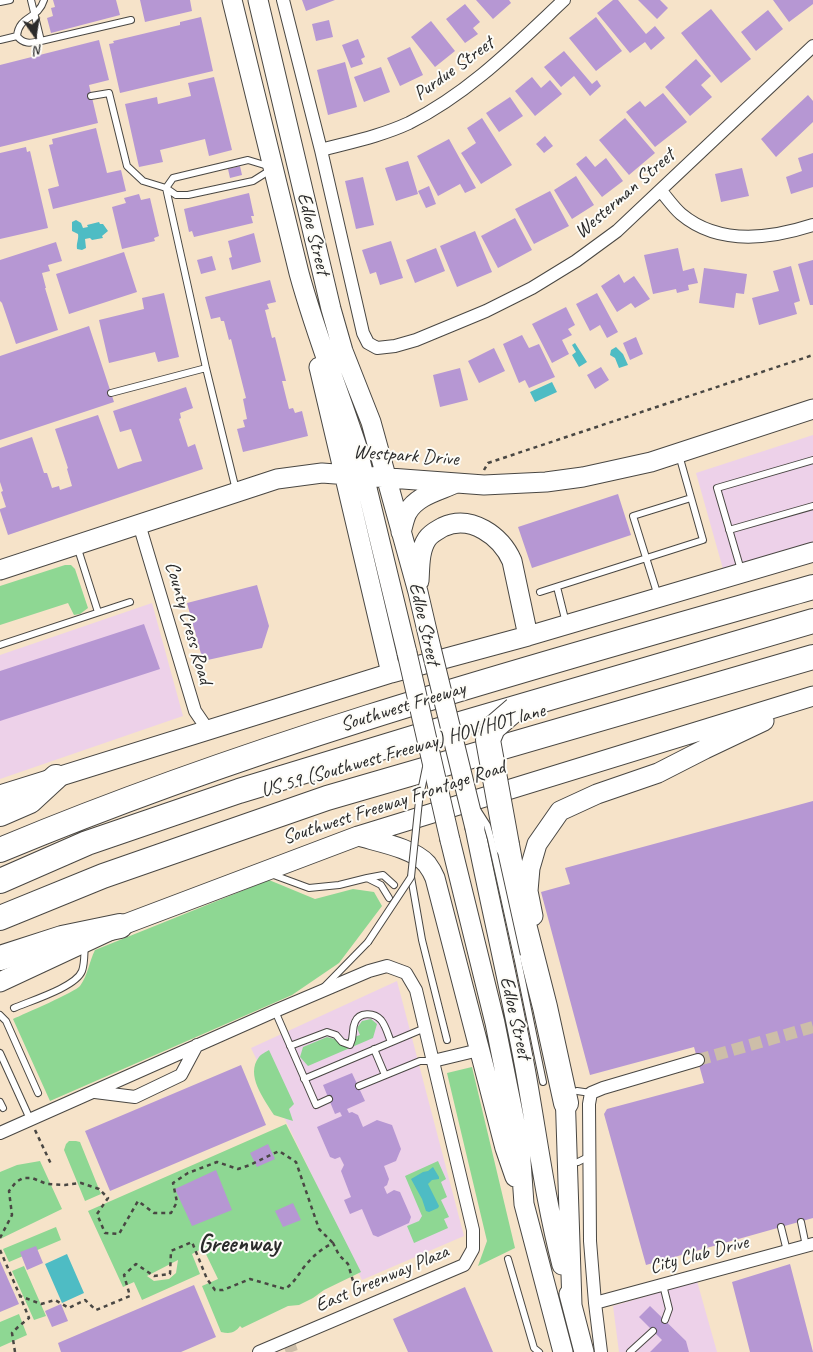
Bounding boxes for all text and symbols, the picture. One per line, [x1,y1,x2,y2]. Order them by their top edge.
north arrow [10,10,60,60]
street label: Purdue Street [409,32,499,106]
text: N [32,41,45,59]
street label: Westerman Street [570,144,680,244]
street label: Edloe Street [291,190,335,278]
street label: Westpark Drive [353,440,459,472]
street label: County Cress Road [159,559,217,687]
street label: Edloe Street [403,580,445,668]
street label: Southwest Freeway [338,677,468,737]
street label: US 59 (Southwest Freeway) HOV/HOT lane [258,699,548,803]
street label: Southwest Freeway Frontage Road [280,756,508,850]
street label: Edloe Street [494,974,536,1062]
district label: Greenway [198,1229,280,1259]
street label: City Club Drive [647,1230,751,1280]
street label: East Greenway Plaza [312,1240,452,1318]

